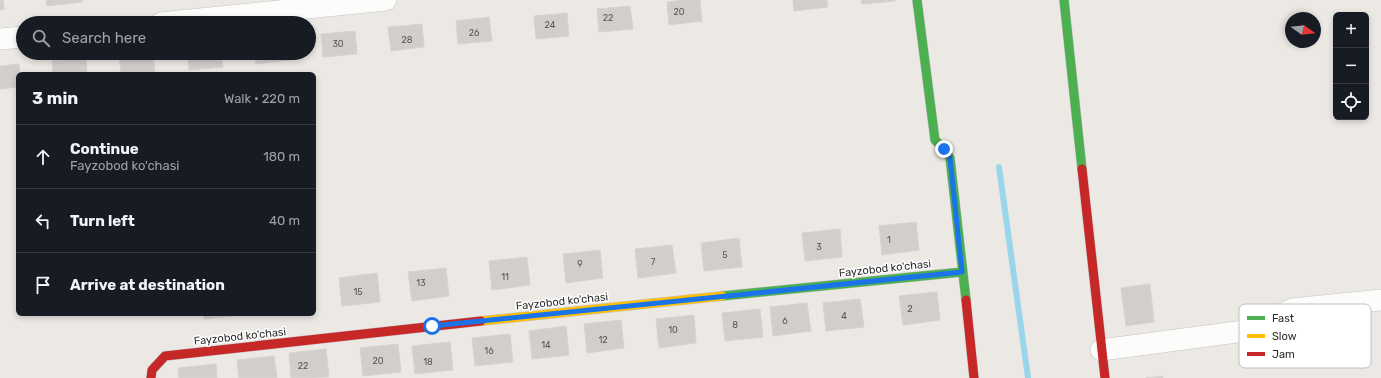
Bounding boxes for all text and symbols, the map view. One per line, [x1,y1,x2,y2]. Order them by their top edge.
house number: 20 [674,7,685,17]
north arrow [1285,12,1321,48]
map controls [1333,12,1369,120]
button: + [1333,12,1369,48]
house number: 22 [603,13,613,23]
search box [16,16,316,60]
house number: 24 [545,20,556,30]
icon: search [30,27,52,49]
house number: 26 [469,28,480,38]
text: Search here [62,29,146,47]
house number: 28 [401,35,413,45]
house number: 30 [332,39,344,49]
button: − [1333,48,1369,84]
button: locate [1333,84,1369,120]
text: 3 min [32,88,78,108]
text: Walk · 220 m [224,91,300,106]
text: Continue [70,140,139,158]
route end [935,140,953,158]
icon: ahead [32,146,54,168]
text: 180 m [263,149,300,164]
text: Fayzobod ko'chasi [70,158,179,173]
icon: left [32,210,54,232]
text: Turn left [70,212,135,230]
text: 40 m [269,213,300,228]
house number: 1 [887,235,891,245]
house number: 3 [816,242,822,252]
house number: 5 [722,250,728,260]
house number: 7 [651,257,656,267]
street label: Fayzobod ko'chasi [838,257,932,280]
house number: 9 [577,259,583,269]
house number: 11 [501,272,509,282]
icon: arrive [32,274,54,296]
text: Arrive at destination [70,276,225,294]
house number: 13 [416,278,426,288]
house number: 15 [353,287,363,297]
street label: Fayzobod ko'chasi [515,290,609,313]
house number: 2 [907,304,913,314]
legend [1239,304,1371,368]
house number: 4 [841,311,847,321]
text: Fast [1272,312,1295,325]
house number: 6 [782,316,788,326]
route start [423,317,441,335]
house number: 8 [732,320,738,330]
street label: Fayzobod ko'chasi [193,325,287,348]
house number: 10 [668,325,678,335]
text: Slow [1272,330,1297,343]
house number: 12 [598,335,608,345]
house number: 14 [541,340,551,350]
house number: 16 [484,346,494,356]
text: Jam [1272,348,1295,361]
house number: 20 [373,356,384,366]
house number: 18 [423,357,433,367]
house number: 22 [298,361,308,371]

